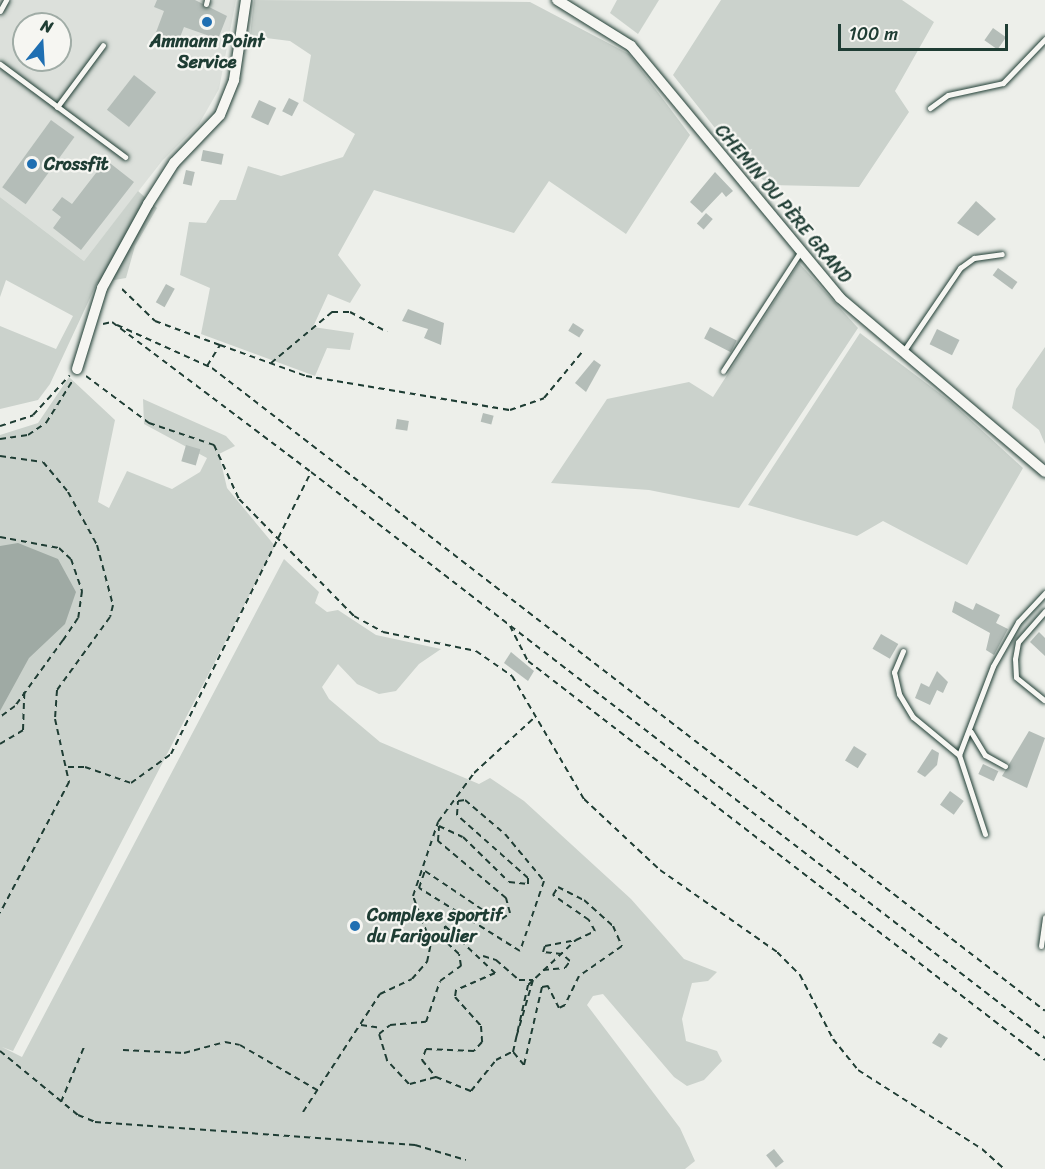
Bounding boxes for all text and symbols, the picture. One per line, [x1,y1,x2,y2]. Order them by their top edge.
text: N [37,11,57,42]
north arrow [12,12,72,72]
scale bar [841,12,1010,50]
marker: Ammann Point Service [200,15,214,29]
text: 100 m [849,18,898,50]
place label: Ammann Point Service [149,31,265,74]
street label: CHEMIN DU PÈRE GRAND [710,120,856,288]
place label: Crossfit [44,153,109,175]
marker: Crossfit [25,157,39,171]
place label: Complexe sportif du Farigoulier [367,905,503,948]
marker: Complexe sportif du Farigoulier [348,919,362,933]

